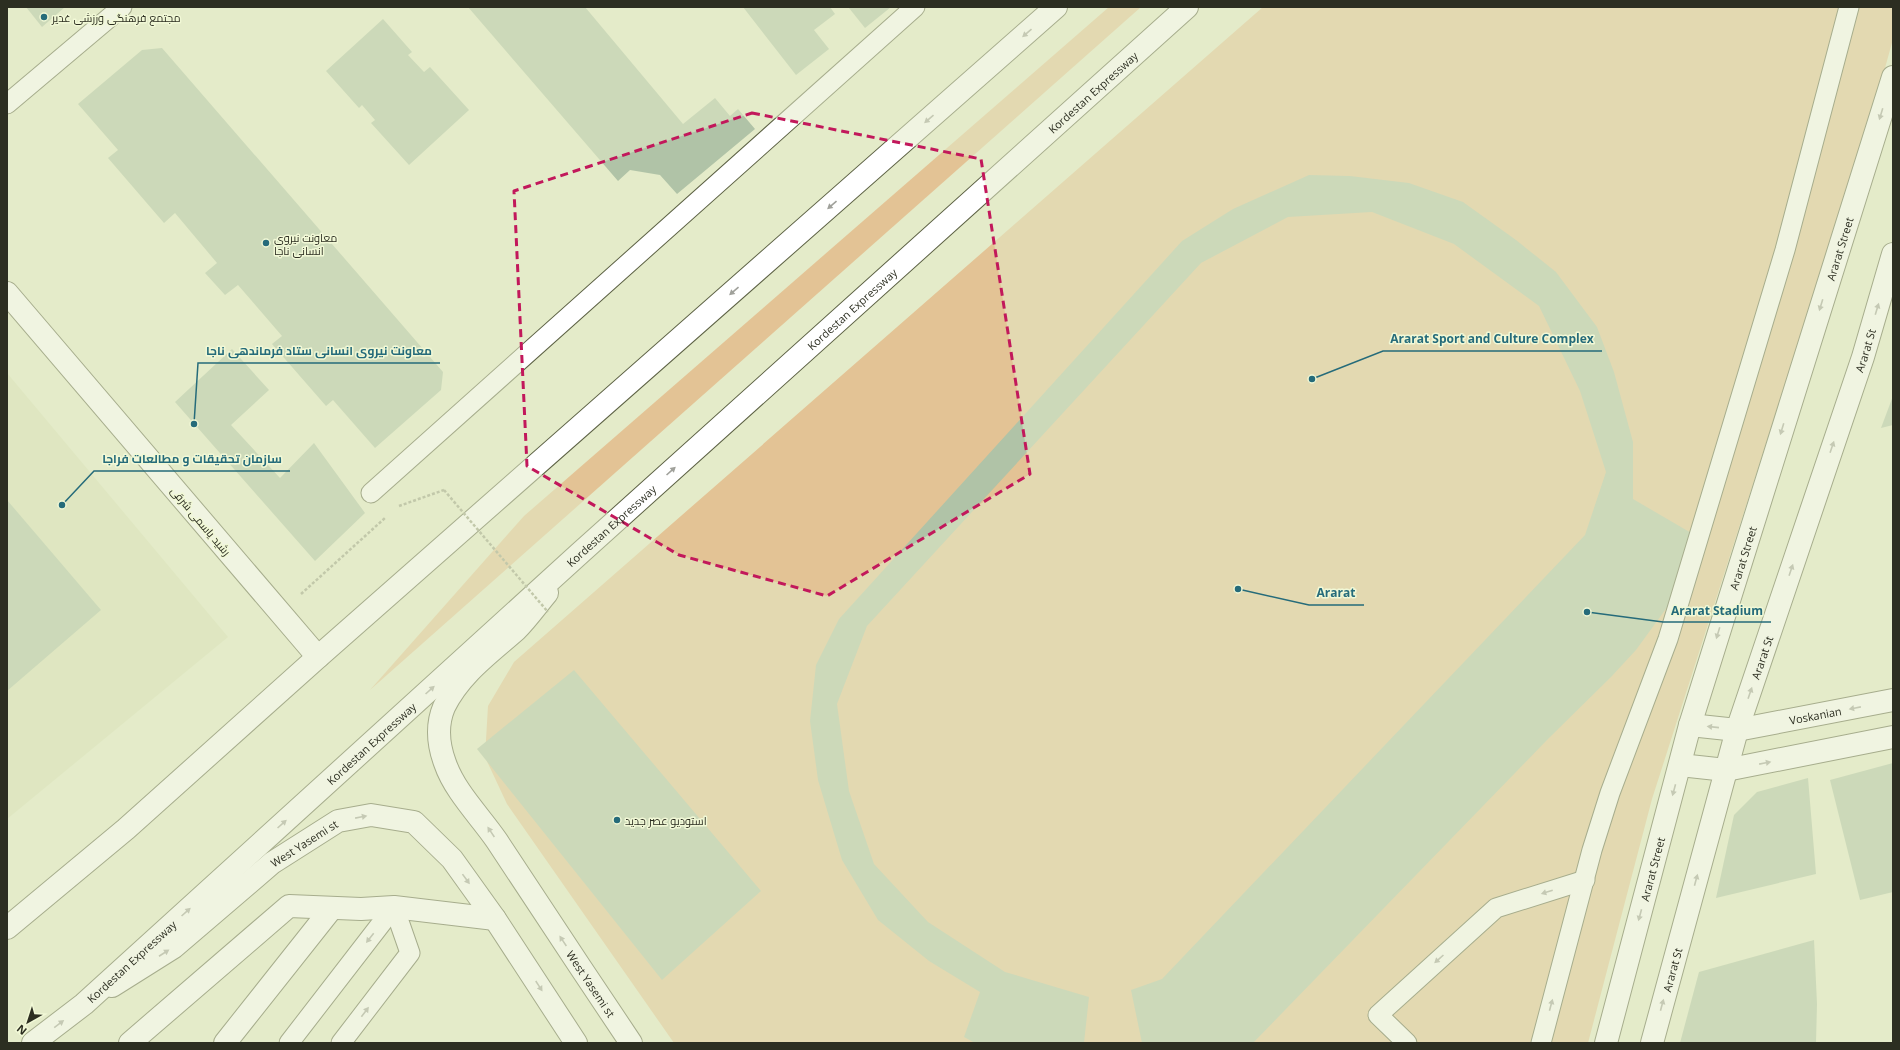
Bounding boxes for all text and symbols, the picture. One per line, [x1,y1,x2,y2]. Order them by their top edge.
place label: مجتمع فرهنگی ورزشی غدیر [51,10,181,26]
marker: مجتمع فرهنگی ورزشی غدیر [39,12,49,22]
one-way arrow [1021,28,1032,37]
street label: Kordestan Expressway [1045,47,1141,136]
one-way arrow [1878,109,1884,121]
one-way arrow [924,114,934,123]
one-way arrow [826,200,837,209]
street label: Ararat Street [1822,215,1856,282]
place label: معاونت نیروی انسانی ناجا [274,230,337,258]
marker: معاونت نیروی انسانی ناجا [261,238,271,248]
street label: Kordestan Expressway [804,264,900,353]
one-way arrow [729,286,739,295]
one-way arrow [1818,300,1824,312]
one-way arrow [1874,303,1880,315]
callout: Ararat Sport and Culture Complex [1383,327,1602,351]
street label: Ararat St [1851,327,1878,374]
text: Ararat Sport and Culture Complex [1390,330,1594,347]
callout: معاونت نیروی انسانی ستاد فرماندهی ناجا [198,339,440,363]
text: معاونت نیروی انسانی ستاد فرماندهی ناجا [206,342,432,359]
one-way arrow [1779,424,1785,436]
one-way arrow [1830,440,1836,452]
callout: سازمان تحقیقات و مطالعات فراجا [94,447,290,471]
text: سازمان تحقیقات و مطالعات فراجا [102,450,282,467]
one-way arrow [667,467,676,476]
street label: Kordestan Expressway [563,481,659,570]
street label: رشید یاسمی شرقی [168,483,234,559]
street label: Ararat Street [1725,524,1759,592]
one-way arrow [1788,563,1794,575]
callout: Ararat [1309,581,1364,605]
text: Ararat [1317,584,1355,601]
callout: Ararat Stadium [1663,598,1771,622]
text: Ararat Stadium [1671,602,1763,619]
one-way arrow [1715,628,1721,640]
street label: Ararat St [1747,634,1776,681]
one-way arrow [425,685,435,694]
one-way arrow [1747,687,1753,699]
street label: Kordestan Expressway [323,698,419,788]
street label: Voskanian [1788,703,1843,727]
one-way arrow [1849,705,1861,711]
one-way arrow [1707,724,1719,731]
one-way arrow [1759,759,1771,765]
one-way arrow [1671,784,1677,796]
place label: استودیو عصر جدید [625,813,707,828]
one-way arrow [355,814,367,820]
marker: استودیو عصر جدید [612,815,622,825]
street label: West Yasemi st [267,816,340,870]
one-way arrow [277,820,287,829]
one-way arrow [487,827,495,838]
street label: Ararat Street [1636,835,1668,903]
one-way arrow [462,873,470,884]
one-way arrow [1694,874,1700,886]
one-way arrow [1541,889,1553,895]
one-way arrow [181,907,191,917]
one-way arrow [1637,910,1643,922]
street label: Kordestan Expressway [83,916,179,1006]
one-way arrow [366,933,375,944]
one-way arrow [559,935,567,946]
street label: Ararat St [1659,946,1685,993]
street label: West Yasemi st [564,947,619,1020]
one-way arrow [159,949,170,957]
one-way arrow [1434,954,1445,963]
one-way arrow [535,981,543,991]
one-way arrow [1549,999,1555,1012]
one-way arrow [1659,999,1665,1011]
north arrow [8,1002,48,1042]
one-way arrow [361,1007,369,1017]
one-way arrow [53,1019,64,1028]
text: N [13,1022,30,1039]

